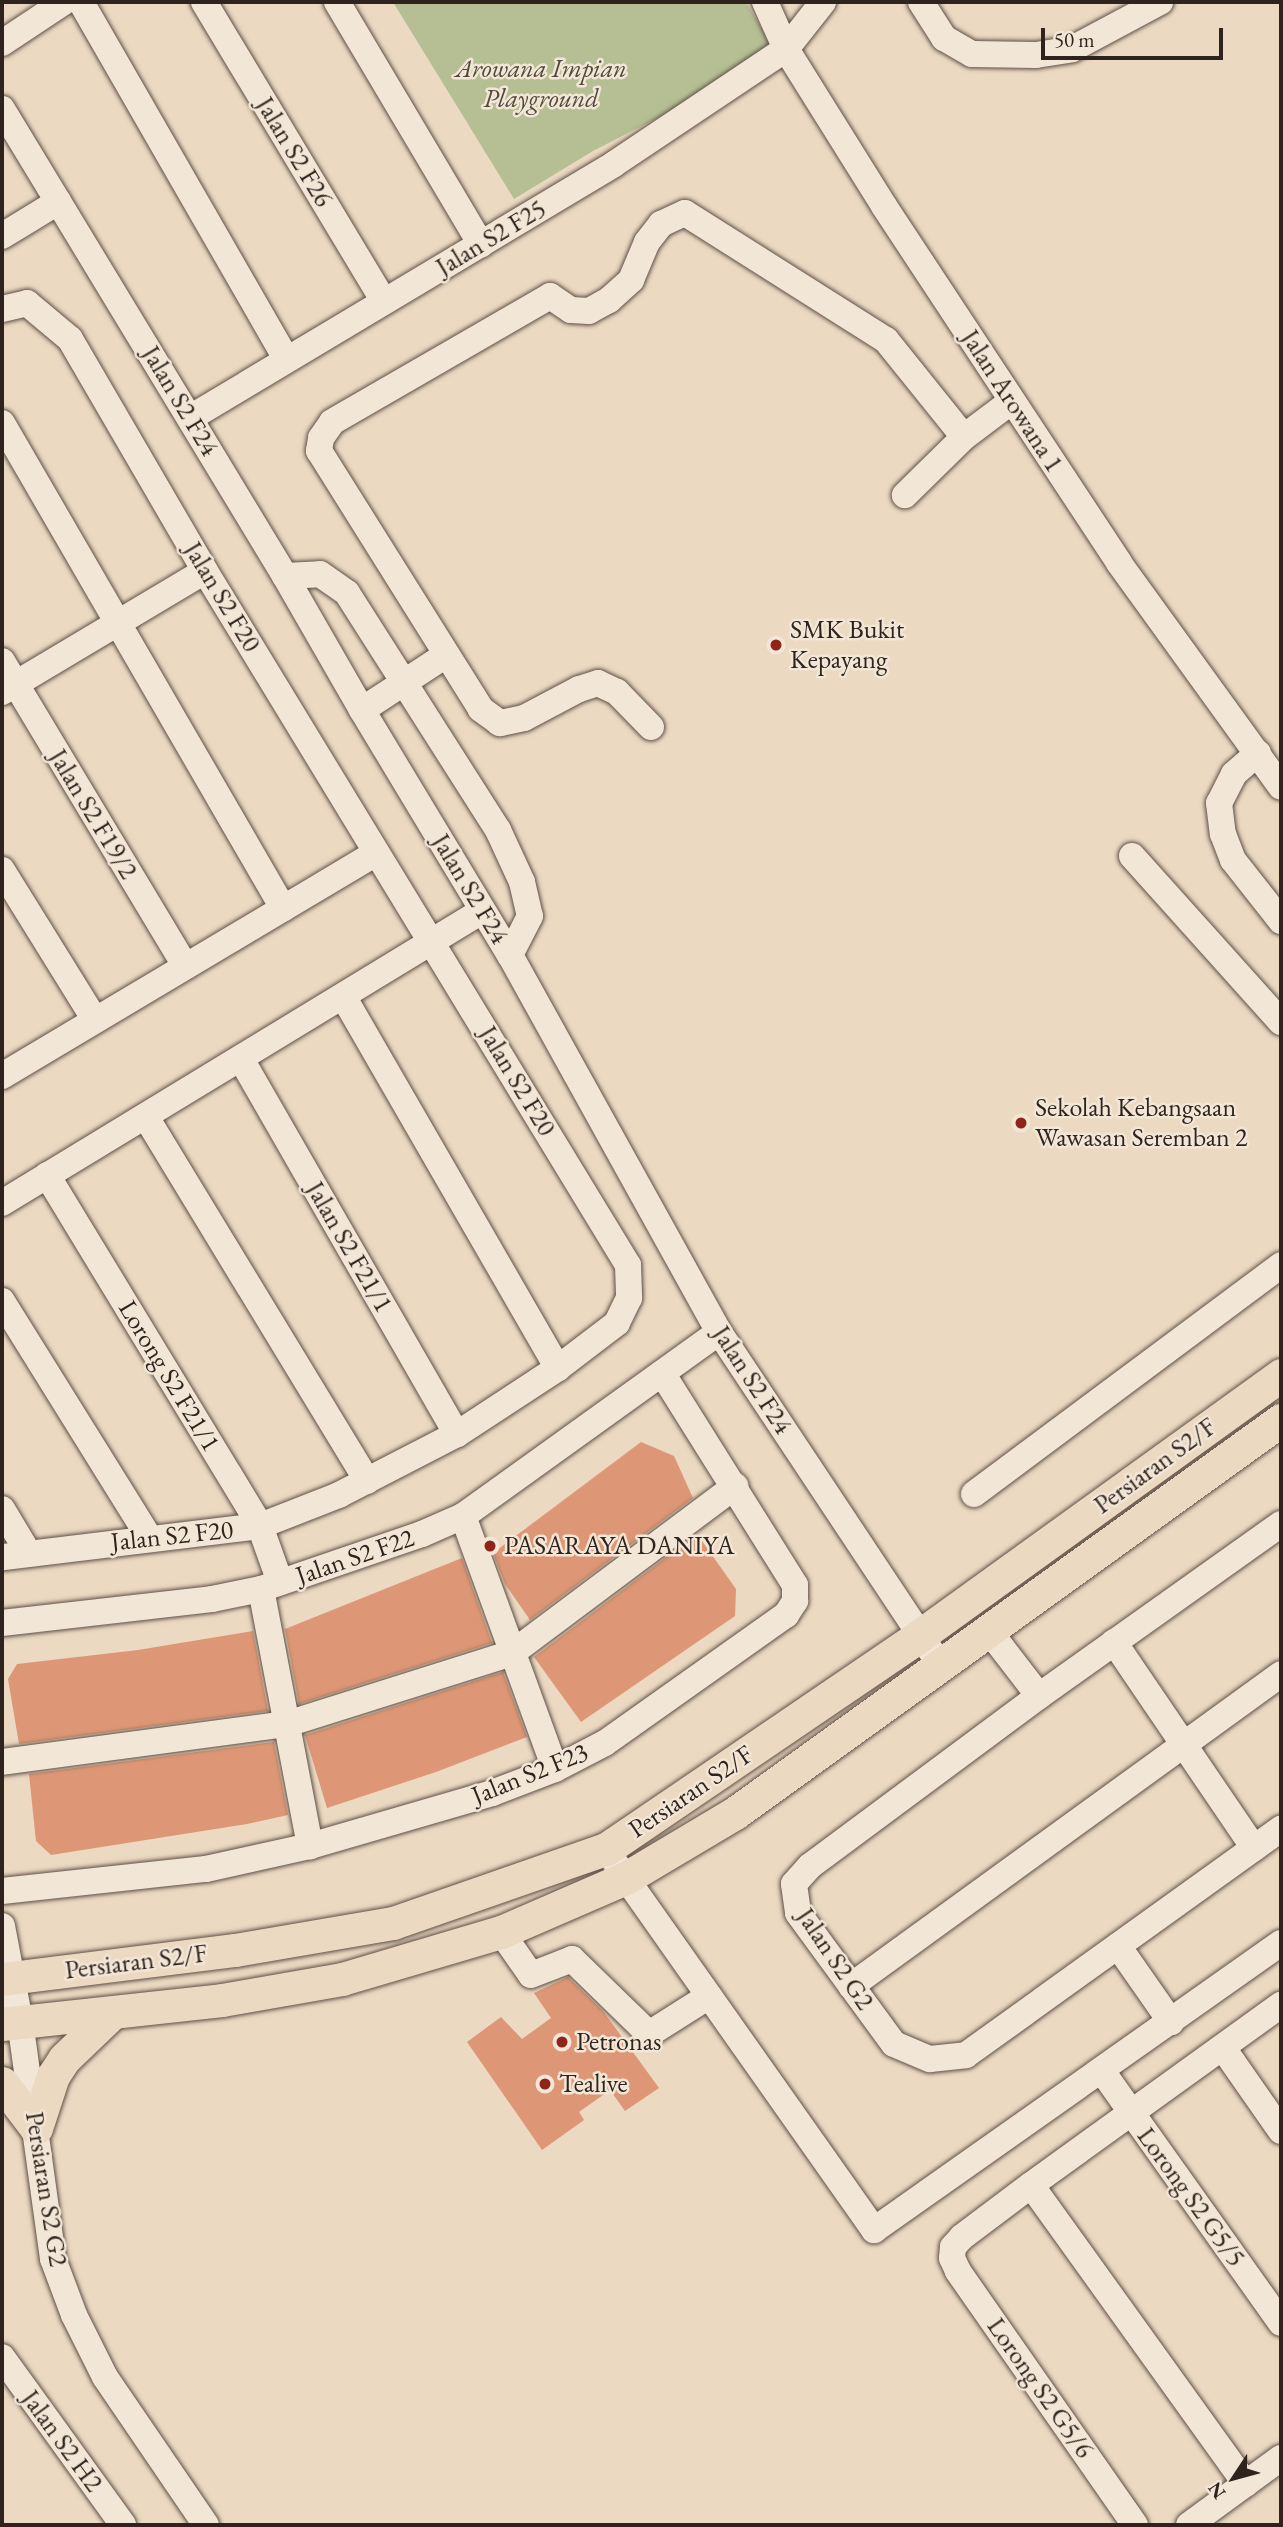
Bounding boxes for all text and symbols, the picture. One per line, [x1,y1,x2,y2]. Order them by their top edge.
scale bar [1045,14,1227,58]
text: 50 m [1054,26,1095,53]
park label: Arowana Impian Playground [455,53,627,114]
street label: Jalan S2 F26 [249,91,339,213]
street label: Jalan S2 F25 [430,193,552,283]
street label: Jalan Arowana 1 [954,324,1070,478]
street label: Jalan S2 F24 [135,340,225,462]
street label: Jalan S2 F20 [177,536,267,658]
place label: SMK Bukit Kepayang [790,614,904,676]
marker: SMK Bukit Kepayang [768,637,784,653]
street label: Jalan S2 F19/2 [42,744,144,884]
street label: Jalan S2 F24 [425,828,515,950]
street label: Jalan S2 F20 [472,1020,562,1142]
place label: Sekolah Kebangsaan Wawasan Seremban 2 [1035,1092,1247,1154]
marker: Sekolah Kebangsaan Wawasan Seremban 2 [1013,1115,1029,1131]
street label: Jalan S2 F21/1 [299,1176,399,1318]
street label: Lorong S2 F21/1 [112,1295,226,1457]
street label: Jalan S2 F24 [705,1320,799,1440]
street label: Persiaran S2/F [1088,1411,1222,1521]
street label: Jalan S2 F20 [109,1514,235,1558]
street label: Jalan S2 F22 [292,1522,418,1592]
place label: PASARAYA DANIYA [504,1530,735,1562]
marker: PASARAYA DANIYA [482,1538,498,1554]
street label: Jalan S2 F23 [467,1737,593,1811]
street label: Persiaran S2/F [623,1739,759,1845]
street label: Jalan S2 G2 [790,1902,880,2016]
street label: Persiaran S2/F [63,1938,209,1986]
place label: Petronas [576,2026,661,2058]
marker: Petronas [554,2034,570,2050]
place label: Tealive [559,2068,628,2100]
marker: Tealive [537,2076,553,2092]
street label: Persiaran S2 G2 [18,2109,74,2269]
street label: Lorong S2 G5/5 [1130,2122,1252,2272]
street label: Lorong S2 G5/6 [980,2312,1100,2464]
street label: Jalan S2 H2 [15,2384,109,2498]
north arrow [1199,2443,1269,2513]
text: N [1202,2477,1231,2504]

